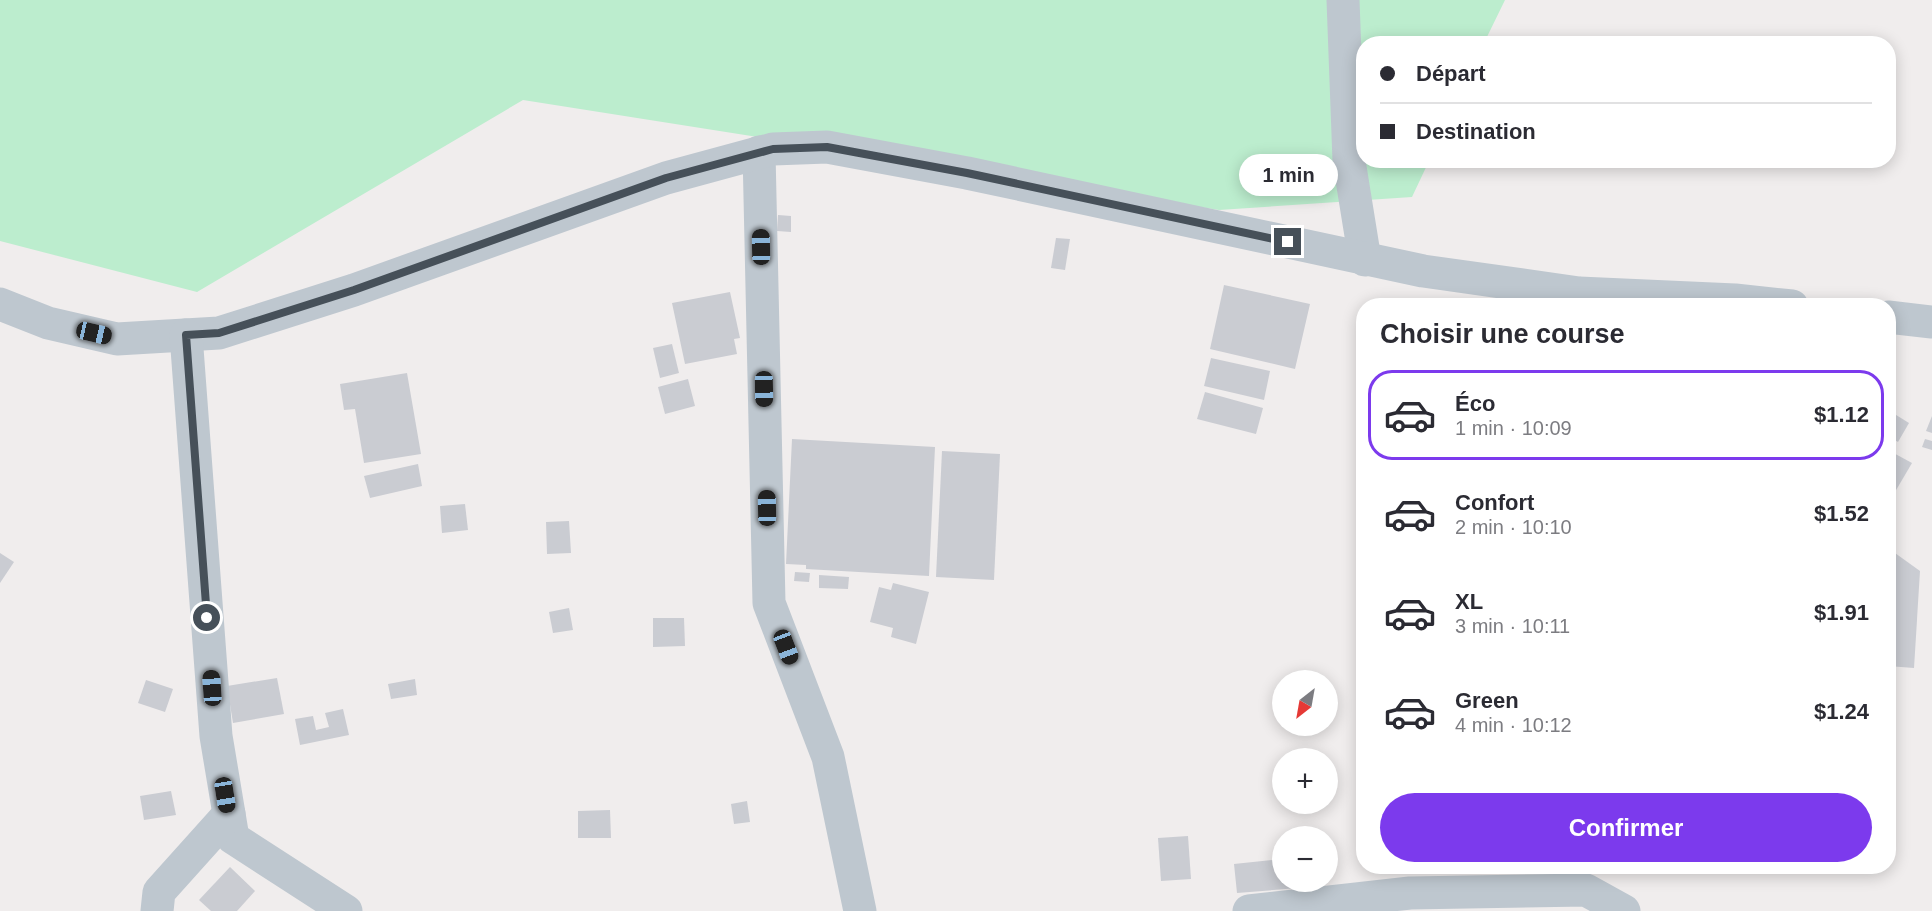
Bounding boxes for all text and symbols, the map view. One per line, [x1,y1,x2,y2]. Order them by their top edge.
text: Départ [1416,61,1486,86]
text: Destination [1416,119,1536,144]
callout: 1 min [1238,155,1338,197]
text: 1 min [1262,164,1315,186]
route end [1274,228,1301,255]
car [752,229,770,265]
text: Choisir une course [1380,319,1625,349]
car [74,320,114,346]
car [755,371,773,407]
icon: car [1383,388,1437,442]
text: Éco [1455,391,1495,416]
text: $1.12 [1814,402,1869,427]
text: 1 min · 10:09 [1455,417,1572,439]
icon: car [1383,487,1437,541]
car [758,490,776,526]
text: Confort [1455,490,1534,515]
text: $1.52 [1814,501,1869,526]
text: 2 min · 10:10 [1455,516,1572,538]
icon: car [1383,586,1437,640]
text: XL [1455,589,1483,614]
text: $1.91 [1814,600,1869,625]
route start [193,604,220,631]
text: 3 min · 10:11 [1455,615,1570,637]
car [771,627,801,667]
car [202,669,222,707]
north arrow [1272,670,1338,736]
map controls [1272,670,1338,892]
icon: car [1383,685,1437,739]
text: Green [1455,688,1519,713]
text: $1.24 [1814,699,1869,724]
text: 4 min · 10:12 [1455,714,1572,736]
button: + [1272,748,1338,814]
car [213,776,237,814]
button: Confirmer [1380,793,1872,862]
button: − [1272,826,1338,892]

